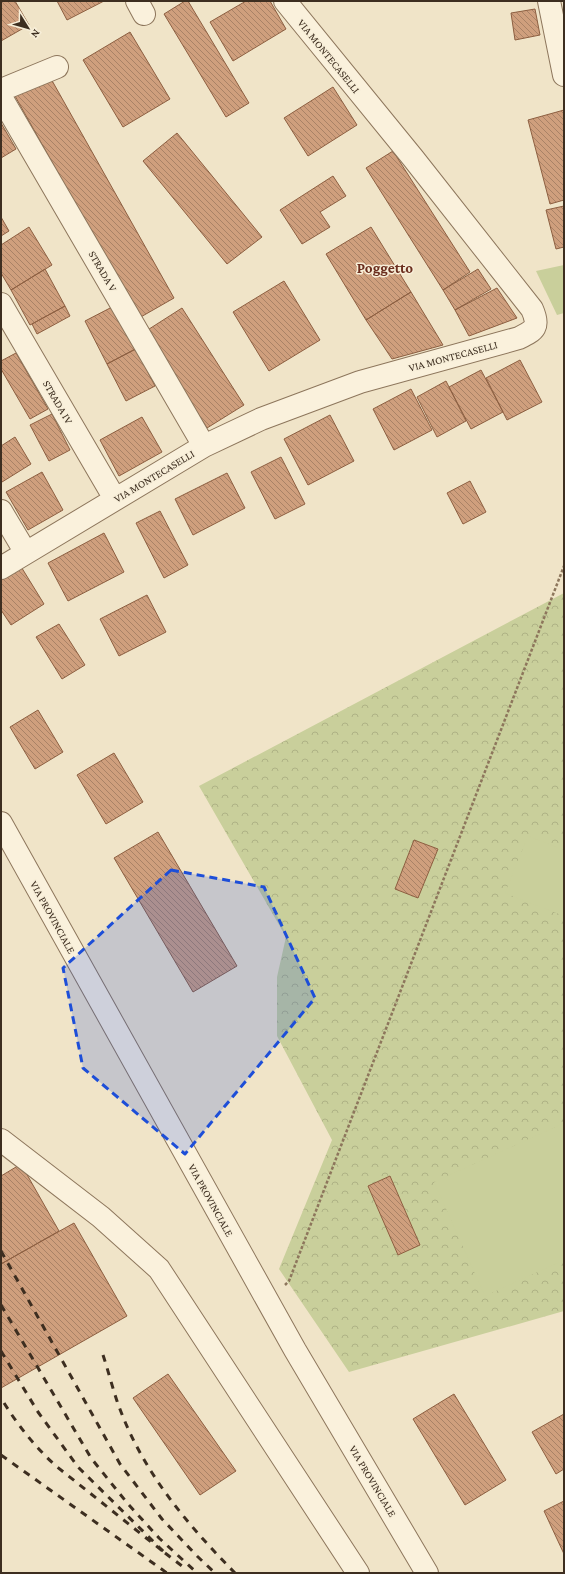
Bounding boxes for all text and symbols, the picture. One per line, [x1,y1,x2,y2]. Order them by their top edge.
north arrow [8,8,48,48]
street label: VIA MONTECASELLI [296,17,362,95]
text: N [29,27,43,41]
street label: STRADA V [87,249,120,294]
district label: Poggetto [357,260,413,276]
street label: VIA MONTECASELLI [407,338,499,374]
street label: STRADA IV [41,378,76,427]
street label: VIA MONTECASELLI [112,447,196,505]
street label: VIA PROVINCIALE [28,879,78,955]
street label: VIA PROVINCIALE [186,1162,236,1238]
street label: VIA PROVINCIALE [347,1443,399,1519]

